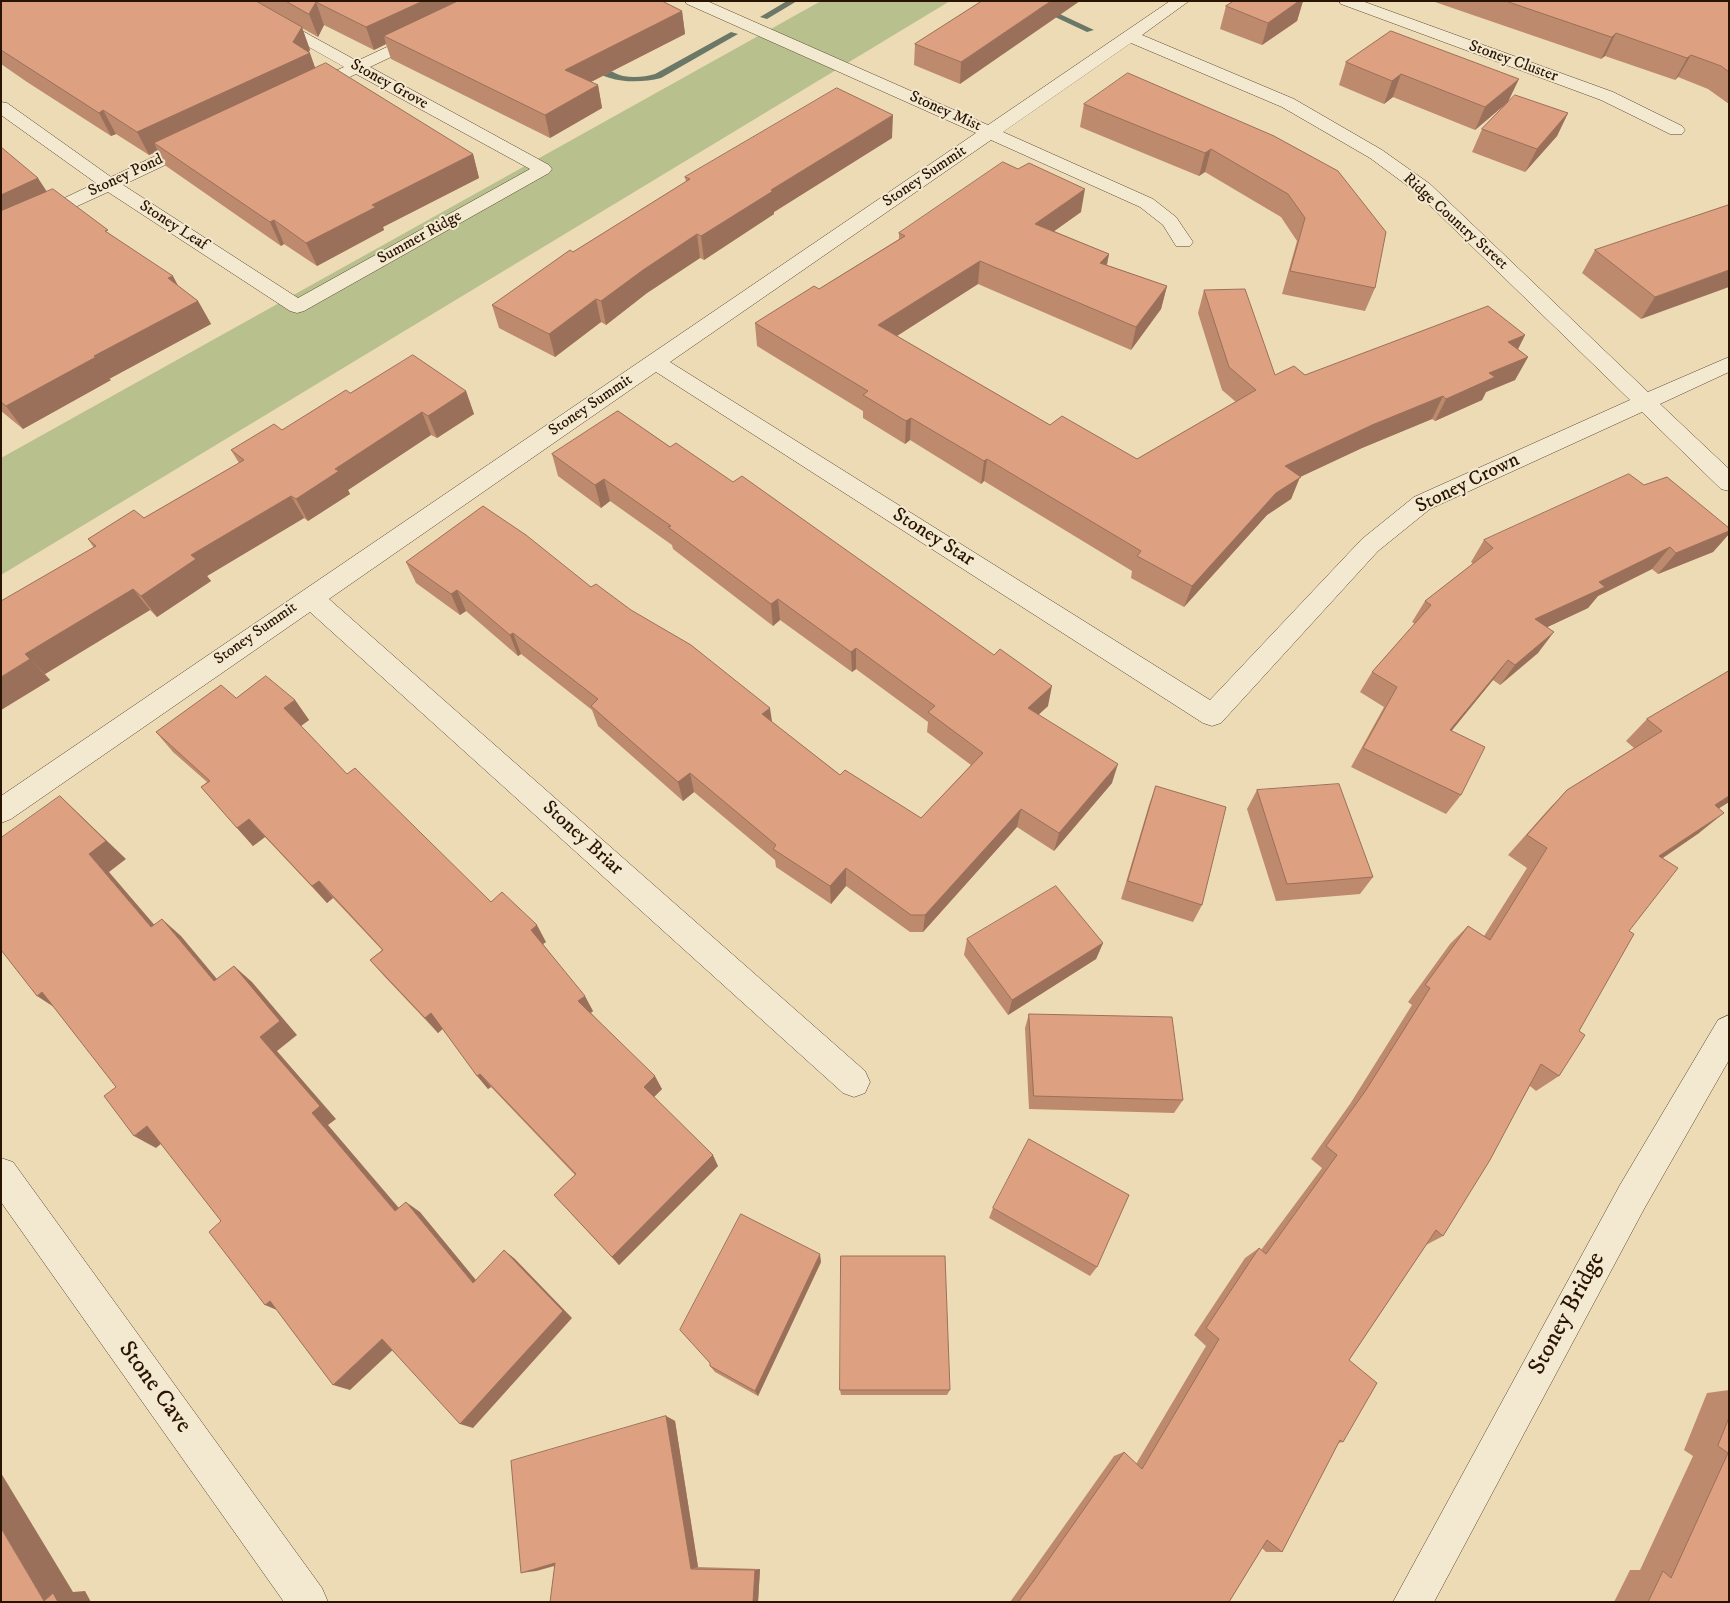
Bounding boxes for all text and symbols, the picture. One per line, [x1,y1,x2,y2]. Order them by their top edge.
street label: Stoney Cluster [1466,37,1560,87]
street label: Stoney Grove [347,56,431,114]
street label: Stoney Mist [906,88,984,136]
street label: Stoney Summit [880,142,970,212]
street label: Stoney Pond [86,150,166,202]
street label: Ridge Country Street [1398,170,1512,274]
street label: Stoney Leaf [135,197,211,255]
street label: Summer Ridge [375,207,465,269]
street label: Stoney Summit [546,371,636,441]
street label: Stoney Crown [1412,449,1524,519]
street label: Stoney Star [888,503,978,573]
street label: Stoney Summit [211,598,301,670]
street label: Stoney Briar [537,797,627,881]
street label: Stoney Bridge [1524,1248,1612,1380]
street label: Stone Cave [111,1337,197,1439]

